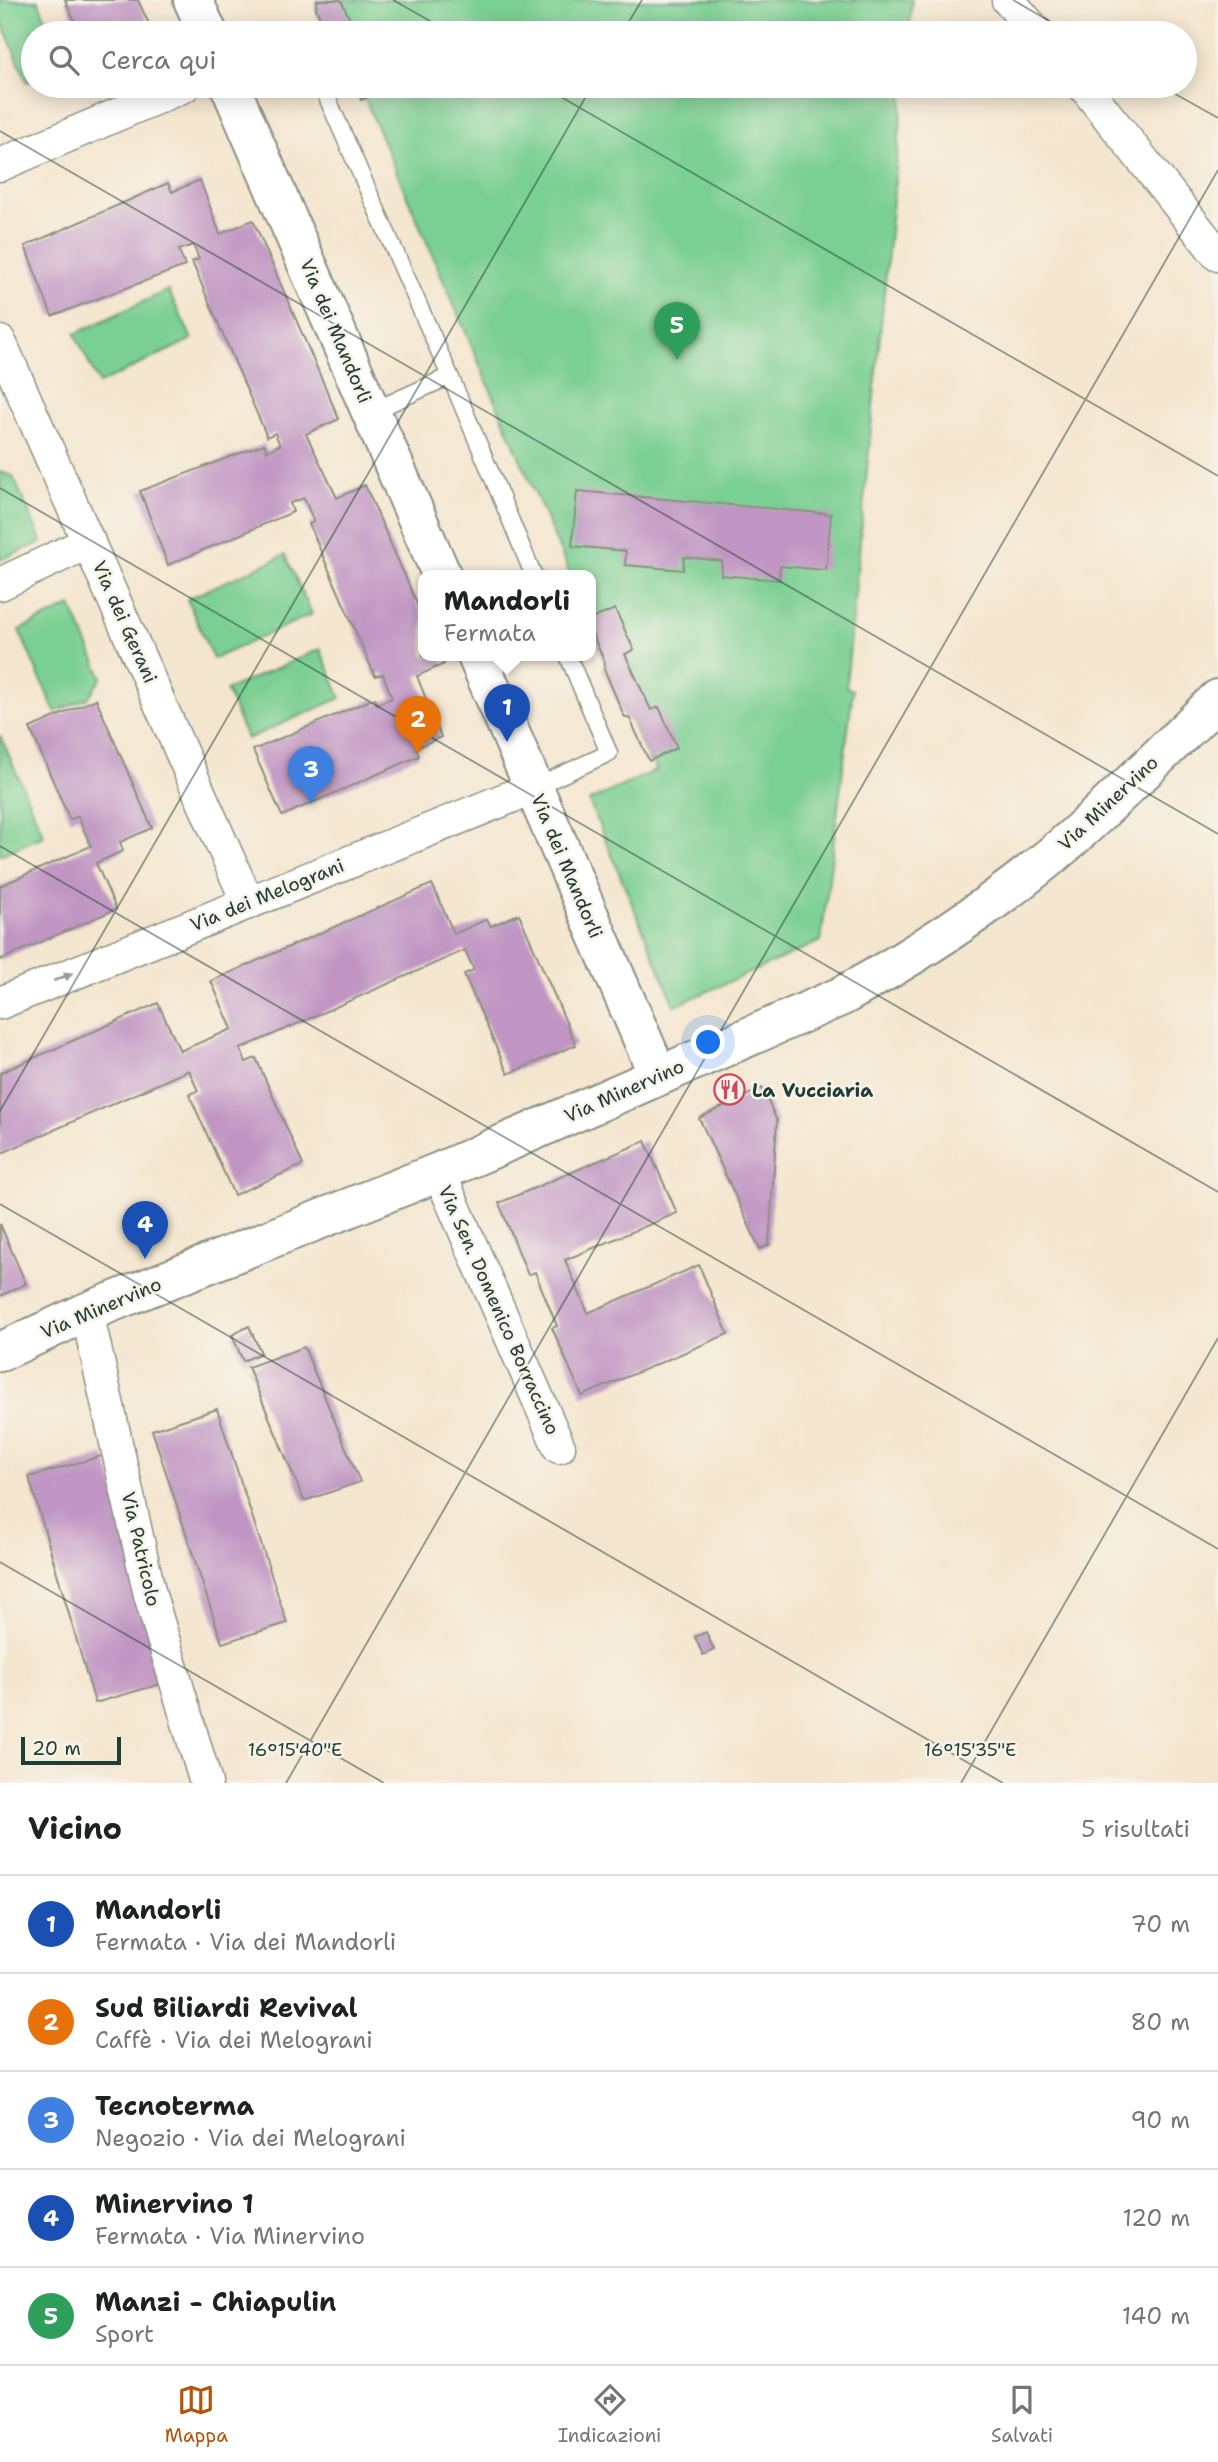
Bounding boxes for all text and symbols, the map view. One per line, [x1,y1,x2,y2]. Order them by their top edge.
search box [21,21,1197,98]
icon: search [45,41,83,79]
text: Cerca qui [101,42,217,77]
street label: Via dei Mandorli [294,255,378,407]
pin: 5 [654,302,700,360]
street label: Via dei Gerani [87,557,163,687]
popup [418,570,596,661]
text: Mandorli [444,583,570,618]
text: Fermata [444,618,536,648]
pin: 1 [484,684,530,742]
pin: 2 [395,696,441,754]
pin: 3 [288,746,334,804]
street label: Via Minervino [1052,750,1164,856]
street label: Via dei Mandorli [525,790,609,942]
street label: Via dei Melograni [186,853,348,937]
one-way arrow [53,971,74,982]
your location [691,1025,725,1059]
street label: Via Minervino [560,1053,688,1129]
restaurant icon: La Vucciaria [712,1073,746,1107]
place label: La Vucciaria [752,1078,873,1103]
street label: Via Sen. Domenico Borraccino [433,1181,565,1439]
pin: 4 [122,1201,168,1259]
street label: Via Minervino [37,1271,165,1345]
street label: Via Patricolo [116,1489,166,1609]
scale bar [21,1734,121,1766]
text: 20 m [32,1736,81,1761]
text: 16°15'40"E [248,1738,342,1762]
text: 16°15'35"E [924,1738,1016,1762]
text: Vicino [28,1808,122,1849]
text: 5 risultati [1081,1814,1190,1844]
text: Mandorli [95,1892,222,1927]
text: 1 [46,1909,56,1939]
text: 70 m [1131,1909,1190,1939]
text: Fermata · Via dei Mandorli [95,1927,396,1957]
text: Sud Biliardi Revival [95,1990,358,2025]
text: 2 [43,2007,59,2037]
text: 80 m [1131,2007,1190,2037]
text: Caffè · Via dei Melograni [95,2025,373,2055]
text: Tecnoterma [95,2088,254,2123]
text: 3 [43,2105,59,2135]
text: 90 m [1130,2105,1190,2135]
text: Negozio · Via dei Melograni [95,2123,406,2153]
text: Minervino 1 [95,2186,254,2221]
text: 4 [43,2203,59,2233]
text: 120 m [1122,2203,1190,2233]
text: Fermata · Via Minervino [95,2221,365,2251]
text: Manzi - Chiapulin [95,2284,336,2319]
text: 5 [44,2301,58,2331]
text: 140 m [1122,2301,1190,2331]
text: Sport [95,2319,154,2349]
tab: Mappa [165,2381,228,2448]
tab: Indicazioni [558,2381,662,2448]
tab: Salvati [991,2381,1053,2448]

